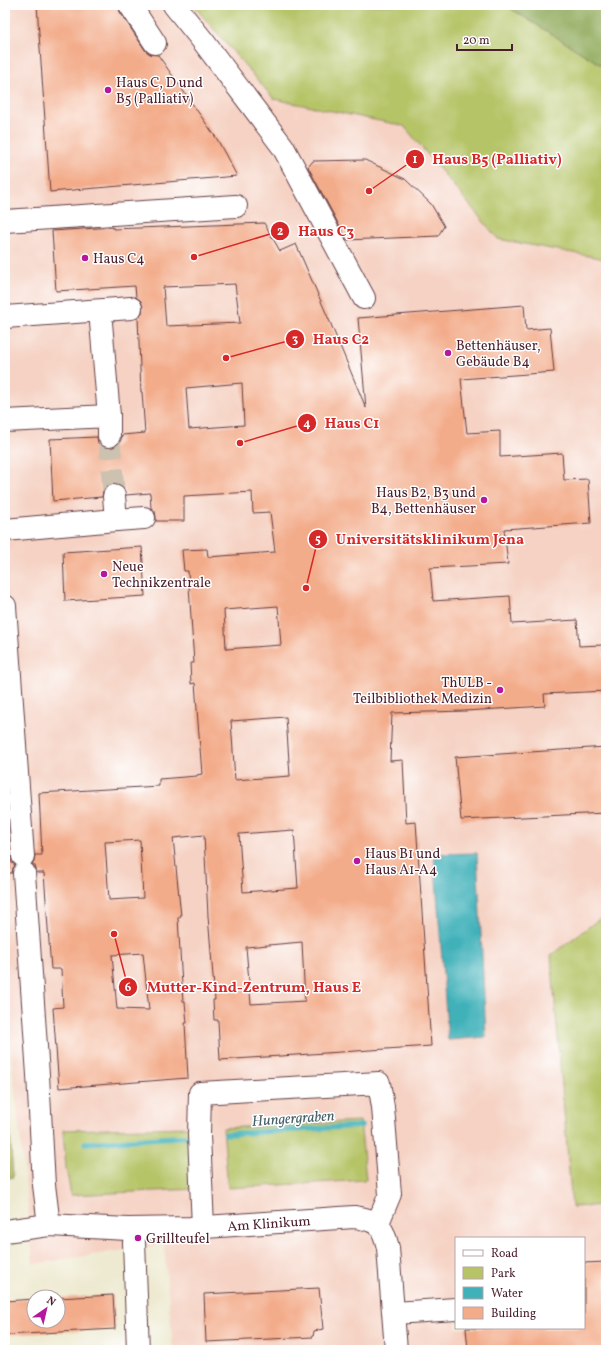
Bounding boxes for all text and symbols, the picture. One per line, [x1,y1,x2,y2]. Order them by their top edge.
scale bar [457,26,512,52]
text: 20 m [463,33,490,49]
place label: Haus C, D und B5 (Palliativ) [116,74,203,109]
marker: Haus C, D und B5 (Palliativ) [103,85,113,95]
callout: Haus B5 (Palliativ) [405,146,570,173]
text: Haus B5 (Palliativ) [432,150,562,171]
text: 1 [413,152,418,168]
callout: Haus C3 [270,218,362,245]
text: Haus C3 [298,222,354,243]
text: 2 [277,224,283,240]
place label: Haus C4 [93,250,145,269]
marker: Haus C4 [80,253,90,263]
callout: Haus C2 [285,325,377,352]
text: Haus C2 [313,330,369,351]
text: 3 [292,332,298,348]
place label: Bettenhäuser, Gebäude B4 [456,337,541,372]
marker: Bettenhäuser, Gebäude B4 [443,348,453,358]
callout: Haus C1 [297,409,387,436]
text: Haus C1 [325,414,379,435]
text: 4 [303,416,311,432]
place label: Haus B2, B3 und B4, Bettenhäuser [371,484,476,519]
marker: Haus B2, B3 und B4, Bettenhäuser [479,495,489,505]
callout: Universitätsklinikum Jena [308,526,532,553]
text: Universitätsklinikum Jena [336,530,524,551]
text: 5 [315,532,321,548]
place label: Neue Technikzentrale [112,558,211,593]
marker: Neue Technikzentrale [99,569,109,579]
place label: ThULB - Teilbibliothek Medizin [353,674,492,709]
marker: ThULB - Teilbibliothek Medizin [495,685,505,695]
place label: Haus B1 und Haus A1-A4 [365,845,440,880]
marker: Haus B1 und Haus A1-A4 [352,856,362,866]
callout: Mutter-Kind-Zentrum, Haus E [118,973,369,1000]
text: Mutter-Kind-Zentrum, Haus E [147,978,361,999]
text: 6 [125,980,132,996]
water label: Hungergraben [251,1106,335,1133]
street label: Am Klinikum [227,1212,311,1237]
place label: Grillteufel [146,1230,210,1249]
marker: Grillteufel [133,1233,143,1243]
legend [455,1237,585,1329]
text: Road [491,1246,518,1262]
text: Park [491,1266,516,1282]
text: Water [491,1286,523,1302]
north arrow [26,1289,66,1329]
text: N [43,1293,58,1310]
text: Building [491,1306,536,1322]

